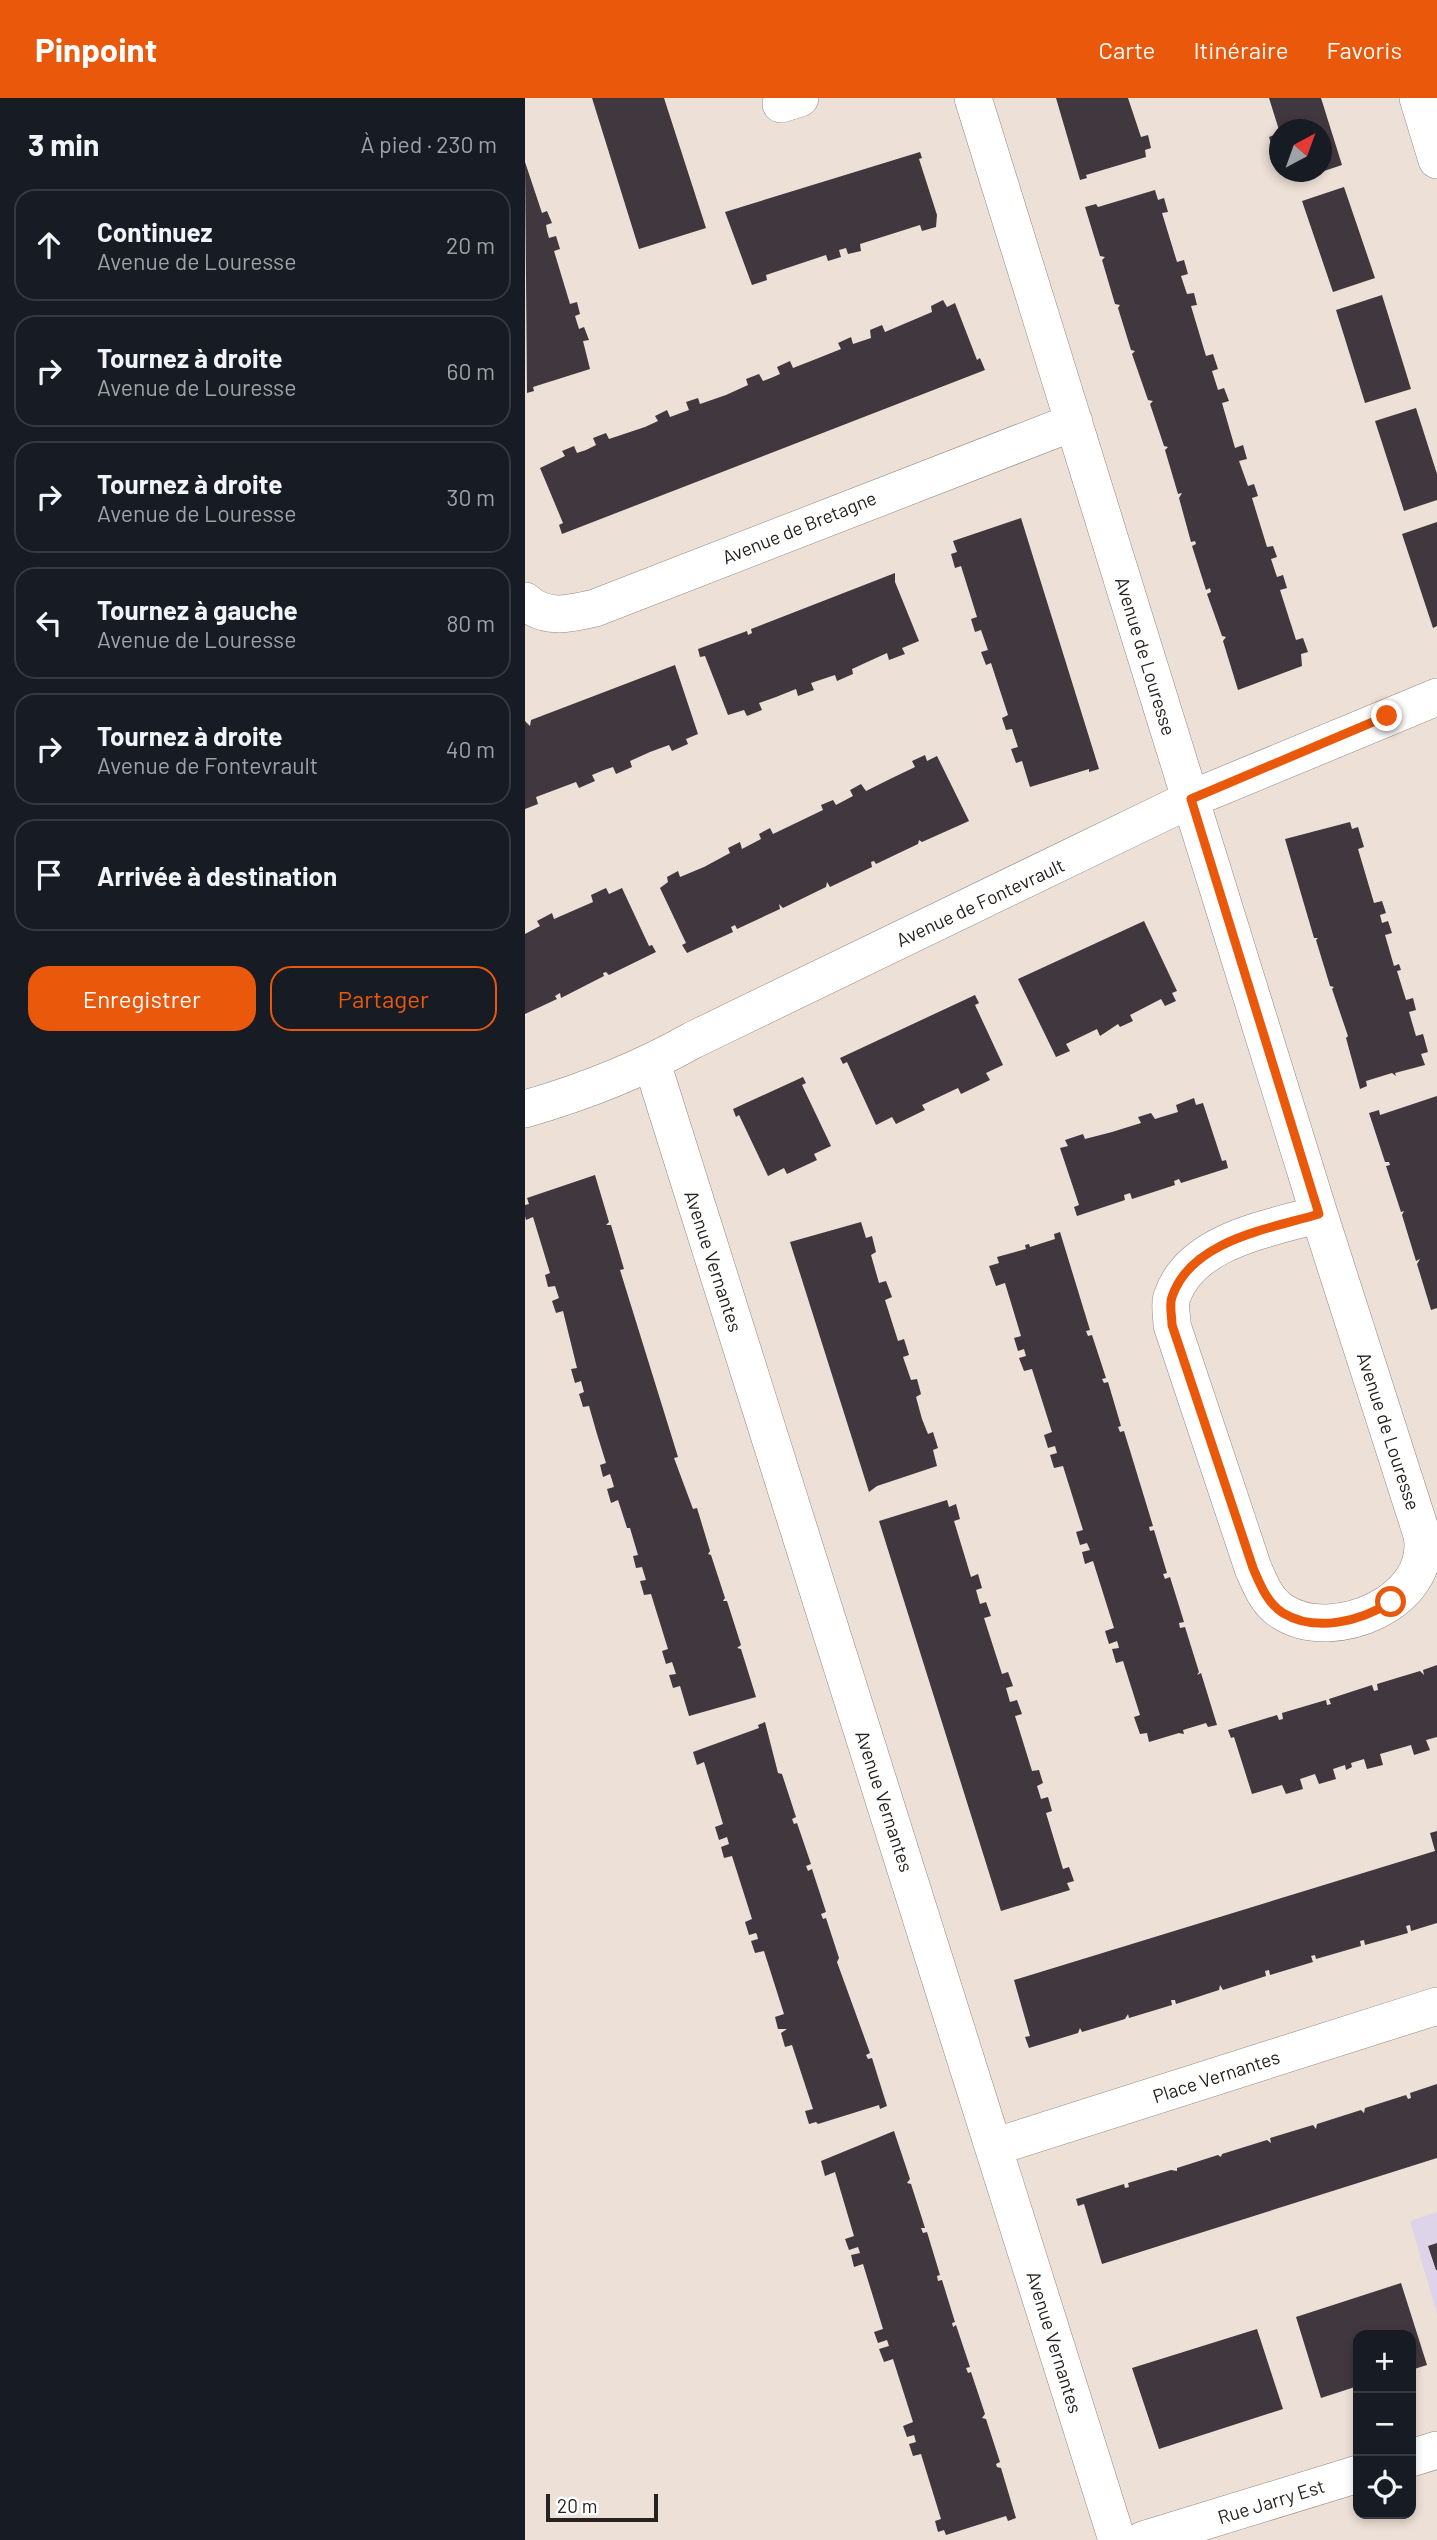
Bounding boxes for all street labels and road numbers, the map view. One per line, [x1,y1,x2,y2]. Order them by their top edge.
street label: Avenue de Bretagne [719,486,879,568]
street label: Avenue de Louresse [1111,574,1181,738]
street label: Avenue de Fontevrault [892,853,1068,951]
street label: Avenue Vernantes [680,1187,748,1335]
street label: Avenue de Louresse [1353,1349,1425,1513]
street label: Avenue Vernantes [851,1727,919,1875]
street label: Place Vernantes [1150,2045,1282,2107]
street label: Avenue Vernantes [1022,2268,1088,2416]
street label: Rue Jarry Est [1215,2474,1327,2528]

